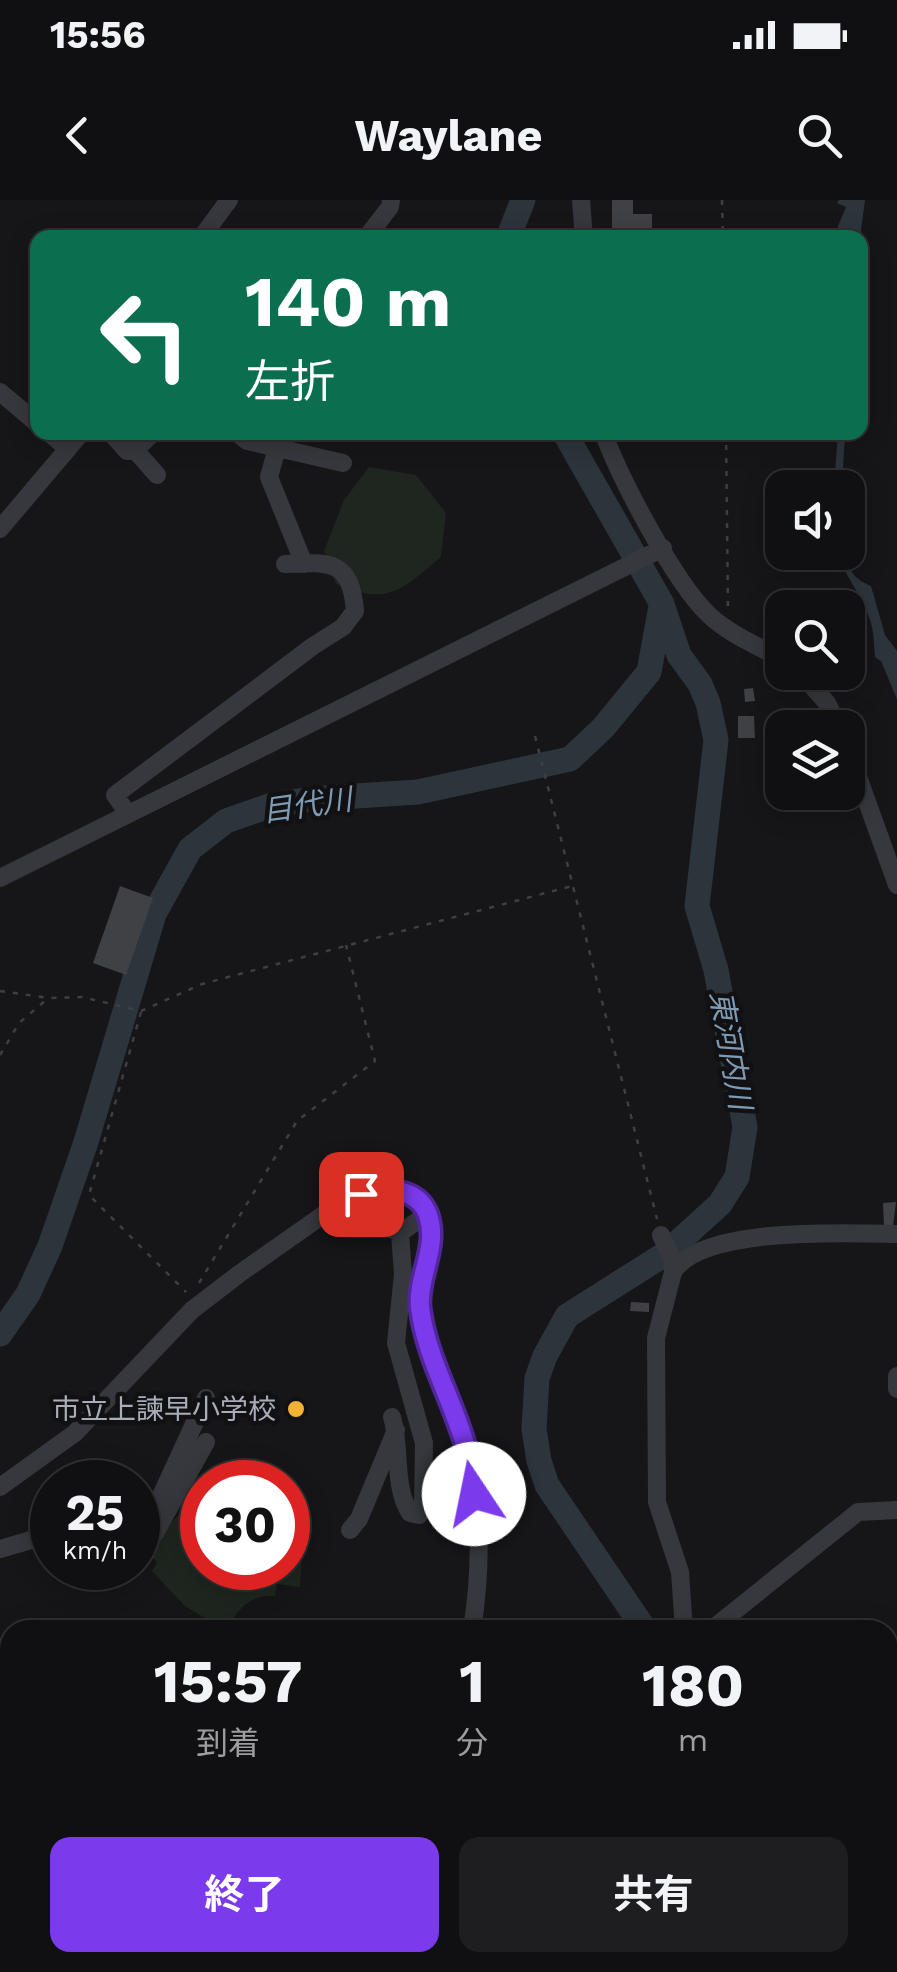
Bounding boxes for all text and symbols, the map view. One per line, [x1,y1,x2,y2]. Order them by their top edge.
text: 15:56 [50,13,146,57]
icon: back [50,108,105,163]
icon: search [792,108,847,163]
text: Waylane [354,109,543,162]
text: 140 m [245,261,451,343]
icon: left [80,270,210,400]
text: 左折 [245,355,335,408]
map controls [765,470,865,810]
button: sound [765,470,865,570]
button: search [765,590,865,690]
button: layers [765,710,865,810]
water label: 目代川 [260,781,357,829]
water label: 東河内川 [703,988,759,1115]
pin [319,1152,404,1237]
icon: arrive [334,1167,389,1222]
place label: 市立上諫早小学校 [52,1393,276,1426]
marker: 市立上諫早小学校 [285,1398,307,1420]
position arrow [422,1442,526,1546]
speed limit sign: 30 [180,1460,310,1590]
text: 25 [66,1483,124,1542]
text: km/h [63,1536,127,1565]
text: 15:57 [154,1646,302,1717]
text: 1 [459,1646,485,1717]
text: 180 [642,1650,744,1721]
text: m [678,1721,708,1759]
text: 到着 [196,1724,260,1762]
text: 分 [456,1724,488,1762]
button: 終了 [50,1837,439,1952]
button: 共有 [459,1837,848,1952]

